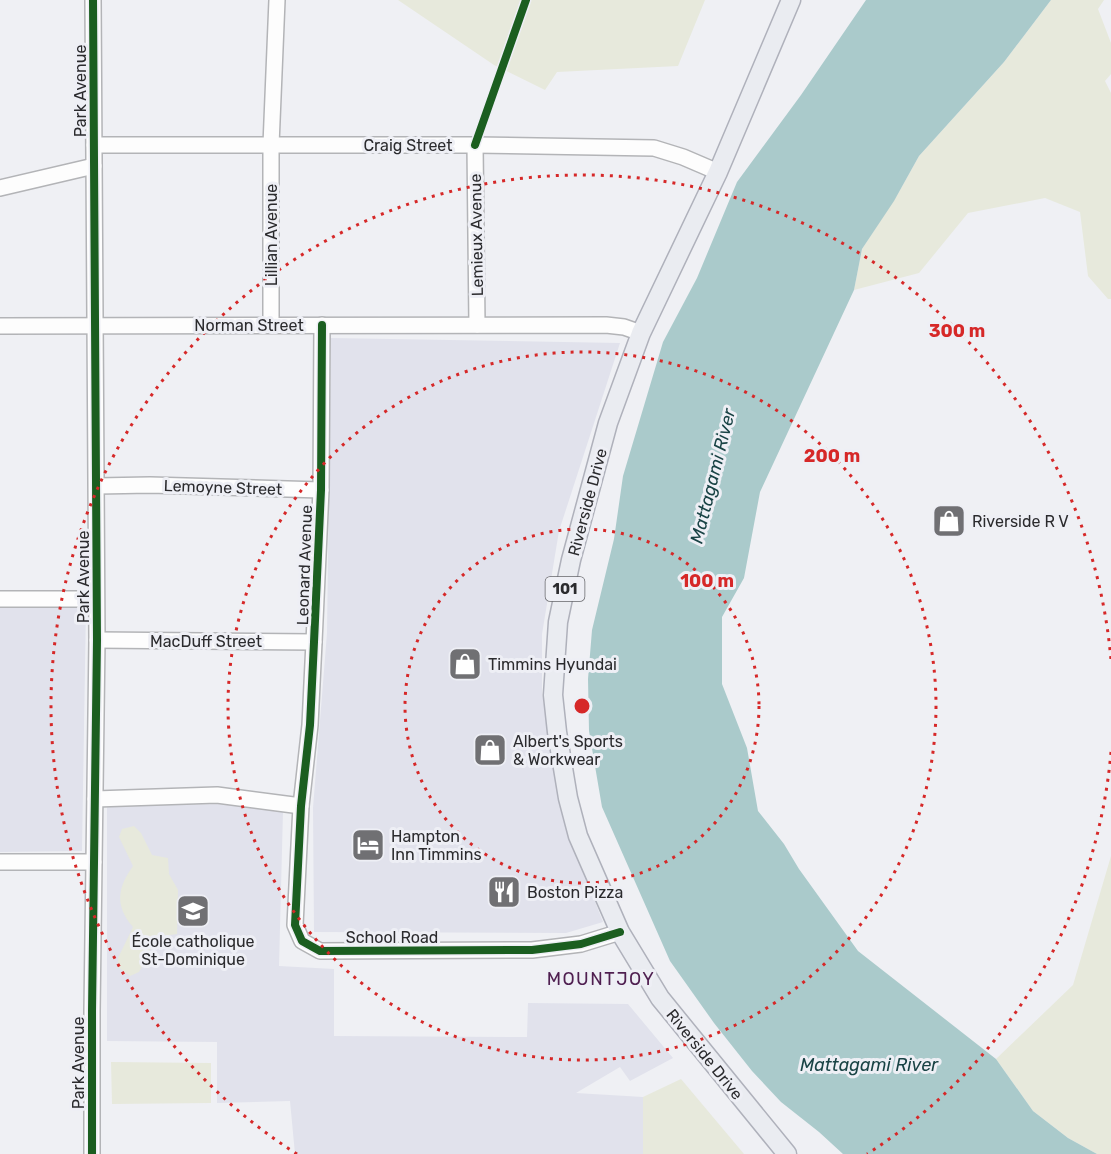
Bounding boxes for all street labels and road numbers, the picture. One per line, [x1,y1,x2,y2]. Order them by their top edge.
street label: Park Avenue [71,45,90,137]
street label: Craig Street [363,136,453,155]
street label: Lemieux Avenue [466,173,487,296]
street label: Lillian Avenue [262,184,281,286]
street label: Norman Street [194,316,304,335]
street label: Riverside Drive [564,446,611,558]
street label: Lemoyne Street [163,476,283,499]
street label: Leonard Avenue [293,504,316,626]
street label: Park Avenue [74,531,93,623]
road number: 101 [546,577,584,601]
street label: MacDuff Street [150,632,262,651]
street label: School Road [346,928,438,947]
street label: Riverside Drive [662,1005,747,1103]
street label: Park Avenue [69,1017,88,1109]

